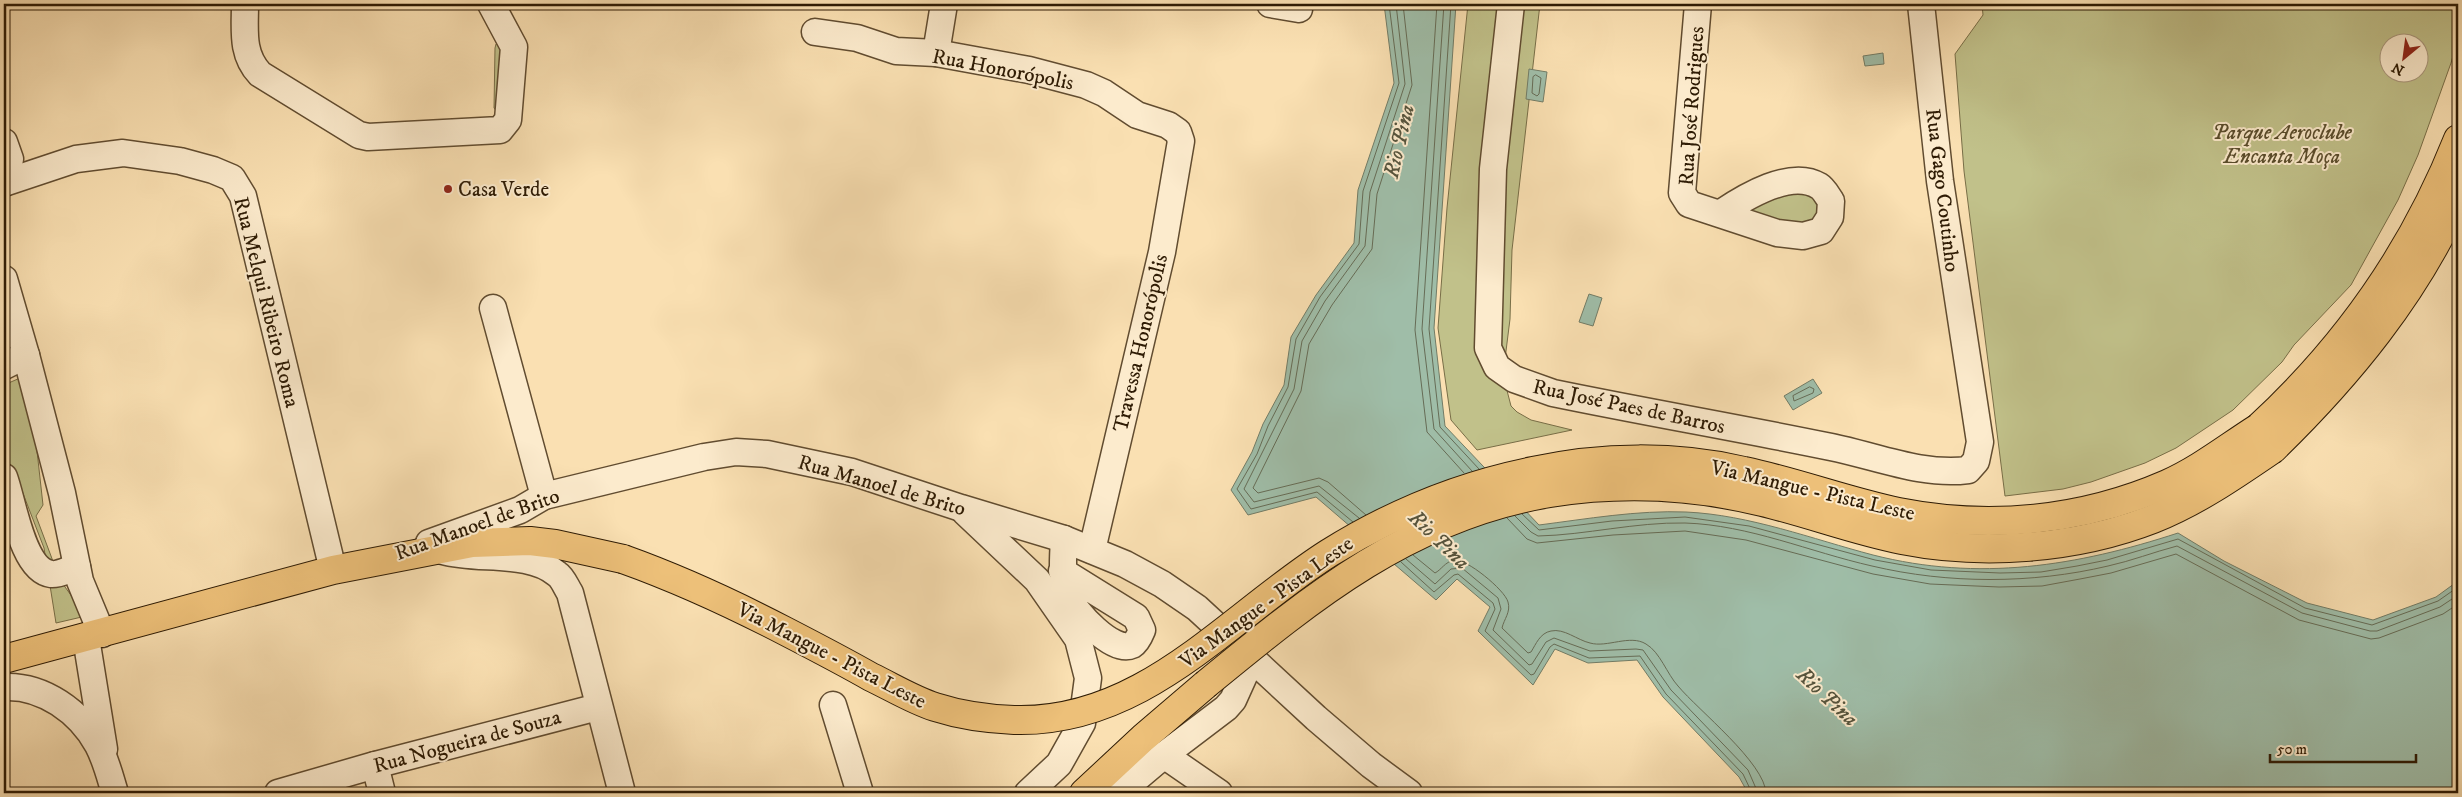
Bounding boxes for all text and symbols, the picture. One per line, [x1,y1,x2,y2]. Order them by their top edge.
street label: Rua José Rodrigues [1673,25,1711,187]
north arrow [2380,32,2430,82]
street label: Rua Honorópolis [930,44,1076,96]
text: N [2388,58,2408,79]
water label: Rio Pina [1378,102,1421,182]
street label: Rua Gago Coutinho [1919,107,1965,273]
park label: Parque Aeroclube Encanta Moça [2212,120,2353,170]
place label: Casa Verde [458,177,549,203]
marker: Casa Verde [442,183,454,195]
street label: Rua Melqui Ribeiro Roma [227,194,305,410]
street label: Travessa Honorópolis [1108,252,1174,435]
street label: Rua José Paes de Barros [1530,374,1727,440]
street label: Rua Manoel de Brito [795,450,969,522]
street label: Via Mangue - Pista Leste [1707,455,1918,527]
street label: Rua Manoel de Brito [392,483,563,567]
water label: Rio Pina [1402,504,1475,576]
street label: Via Mangue - Pista Leste [1174,531,1359,675]
street label: Via Mangue - Pista Leste [732,596,931,715]
water label: Rio Pina [1790,661,1864,732]
street label: Rua Nogueira de Souza [371,704,564,780]
scale bar [2270,732,2416,764]
text: 50 m [2277,740,2307,759]

